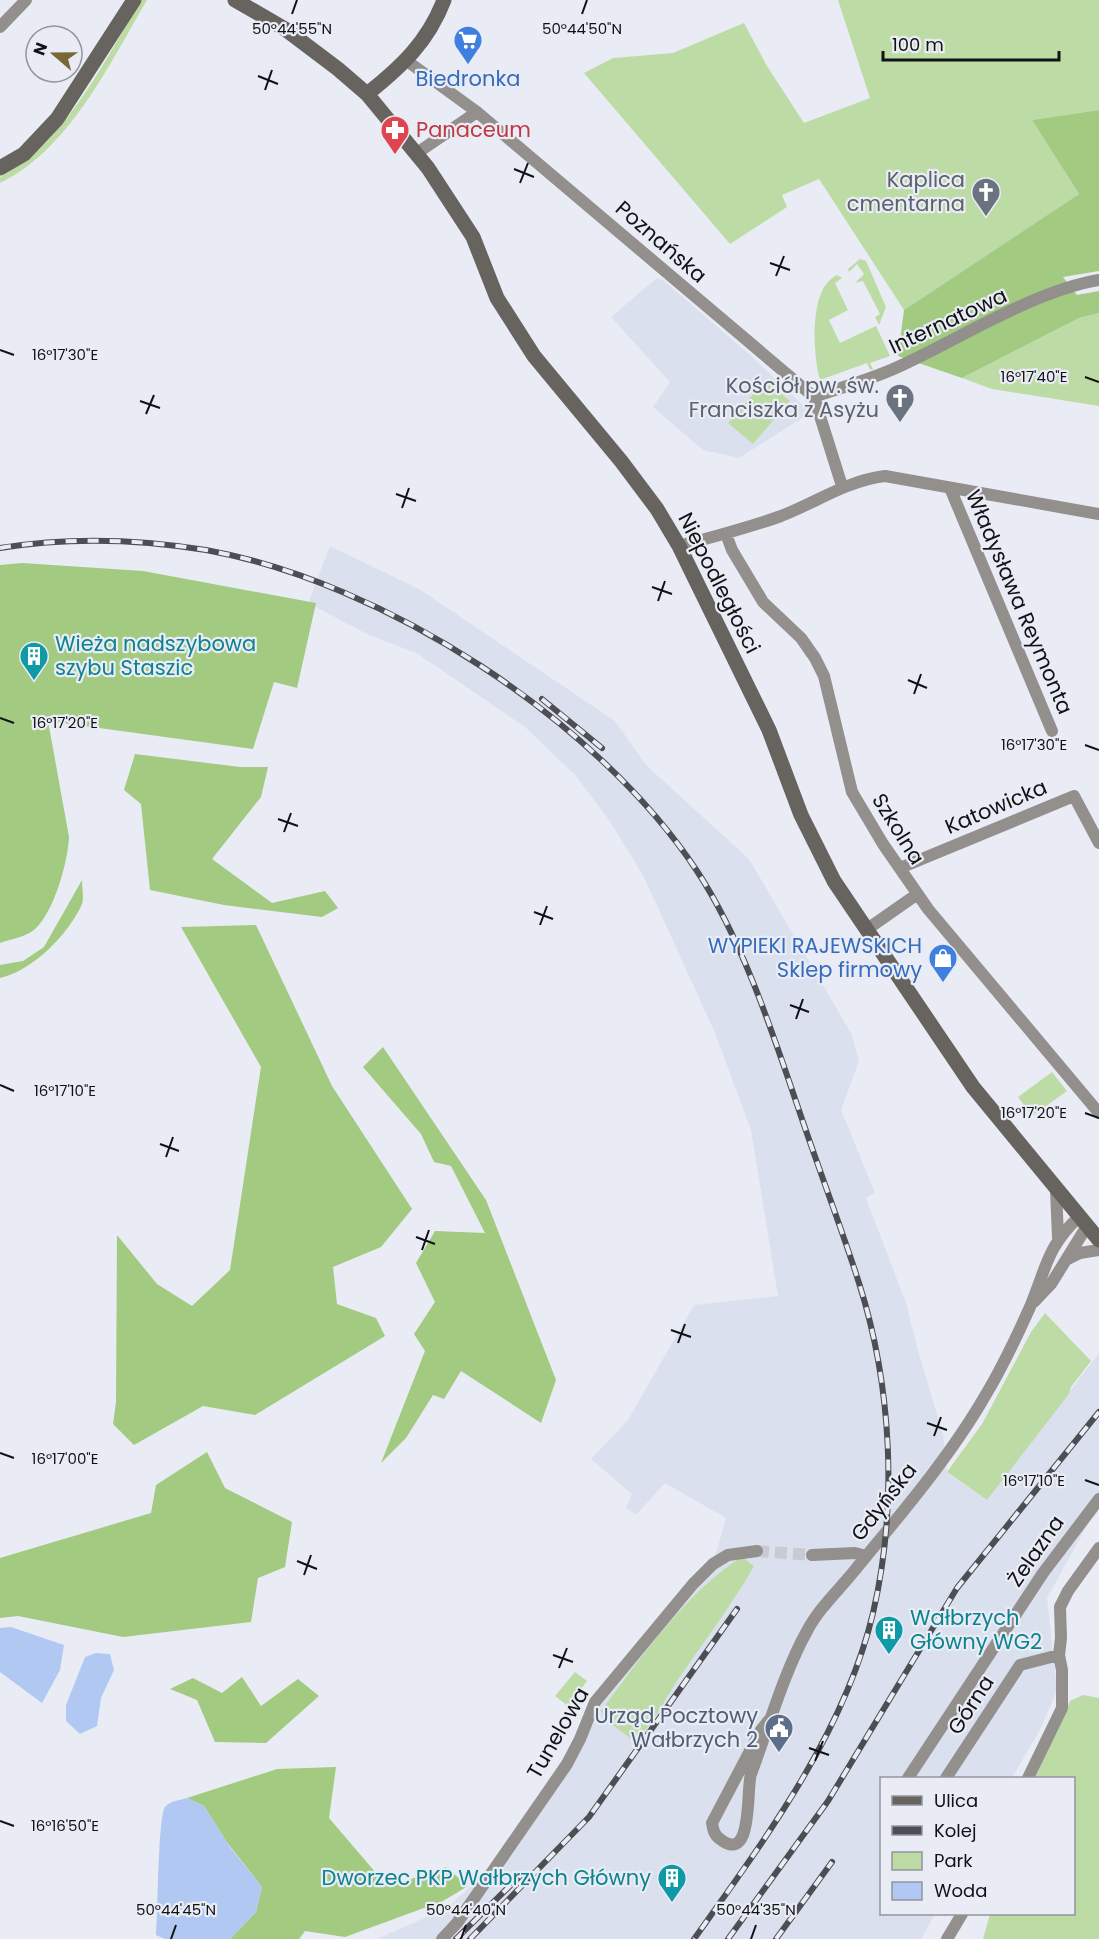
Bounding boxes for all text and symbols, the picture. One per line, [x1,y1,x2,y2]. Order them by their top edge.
text: 50°44'55"N [252,18,332,39]
text: 50°44'50"N [542,18,622,39]
north arrow [24,24,84,84]
supermarket icon: Biedronka [452,24,484,66]
scale bar [883,24,1058,62]
text: 100 m [892,32,944,57]
text: N [28,39,53,59]
place label: Biedronka [416,64,520,93]
pharmacy icon: Panaceum [379,114,411,156]
place label: Panaceum [416,115,531,144]
place label: Kaplica cmentarna [847,165,965,218]
church icon: Kaplica cmentarna [970,176,1002,218]
street label: Poznańska [609,194,713,289]
street label: Internatowa [884,281,1012,361]
text: 16°17'30"E [32,344,98,365]
text: 16°17'40"E [1001,366,1067,387]
place label: Kościół pw. św. Franciszka z Asyżu [689,371,879,424]
church icon: Kościół pw. św. Franciszka z Asyżu [884,382,916,424]
street label: Władysława Reymonta [959,485,1080,719]
street label: Niepodległości [671,507,767,658]
place label: Wieża nadszybowa szybu Staszic [55,629,256,682]
building icon: Wieża nadszybowa szybu Staszic [18,640,50,682]
text: 16°17'20"E [32,712,98,733]
text: 16°17'30"E [1001,734,1067,755]
street label: Katowicka [940,772,1051,841]
street label: Szkolna [865,788,932,870]
place label: WYPIEKI RAJEWSKICH Sklep firmowy [708,931,922,984]
shop icon: WYPIEKI RAJEWSKICH Sklep firmowy [927,942,959,984]
text: 16°17'10"E [34,1080,96,1101]
text: 16°17'20"E [1001,1102,1067,1123]
text: 16°17'00"E [32,1448,98,1469]
street label: Gdyńska [844,1457,923,1547]
text: 16°17'10"E [1003,1470,1065,1491]
street label: Żelazna [1001,1509,1071,1592]
place label: Wałbrzych Główny WG2 [910,1603,1042,1656]
building icon: Wałbrzych Główny WG2 [873,1614,905,1656]
street label: Górna [941,1669,1001,1740]
street label: Tunelowa [520,1682,595,1784]
place label: Urząd Pocztowy Wałbrzych 2 [594,1701,758,1754]
public building icon: Urząd Pocztowy Wałbrzych 2 [763,1712,795,1754]
legend [880,1777,1075,1915]
text: Ulica [934,1788,978,1813]
text: 16°16'50"E [31,1815,99,1836]
text: Kolej [934,1818,976,1843]
text: Park [934,1848,973,1873]
building icon: Dworzec PKP Wałbrzych Główny [656,1862,688,1904]
place label: Dworzec PKP Wałbrzych Główny [322,1863,651,1892]
text: Woda [934,1878,987,1903]
text: 50°44'45"N [136,1899,216,1920]
text: 50°44'40"N [426,1899,506,1920]
text: 50°44'35"N [716,1899,796,1920]

